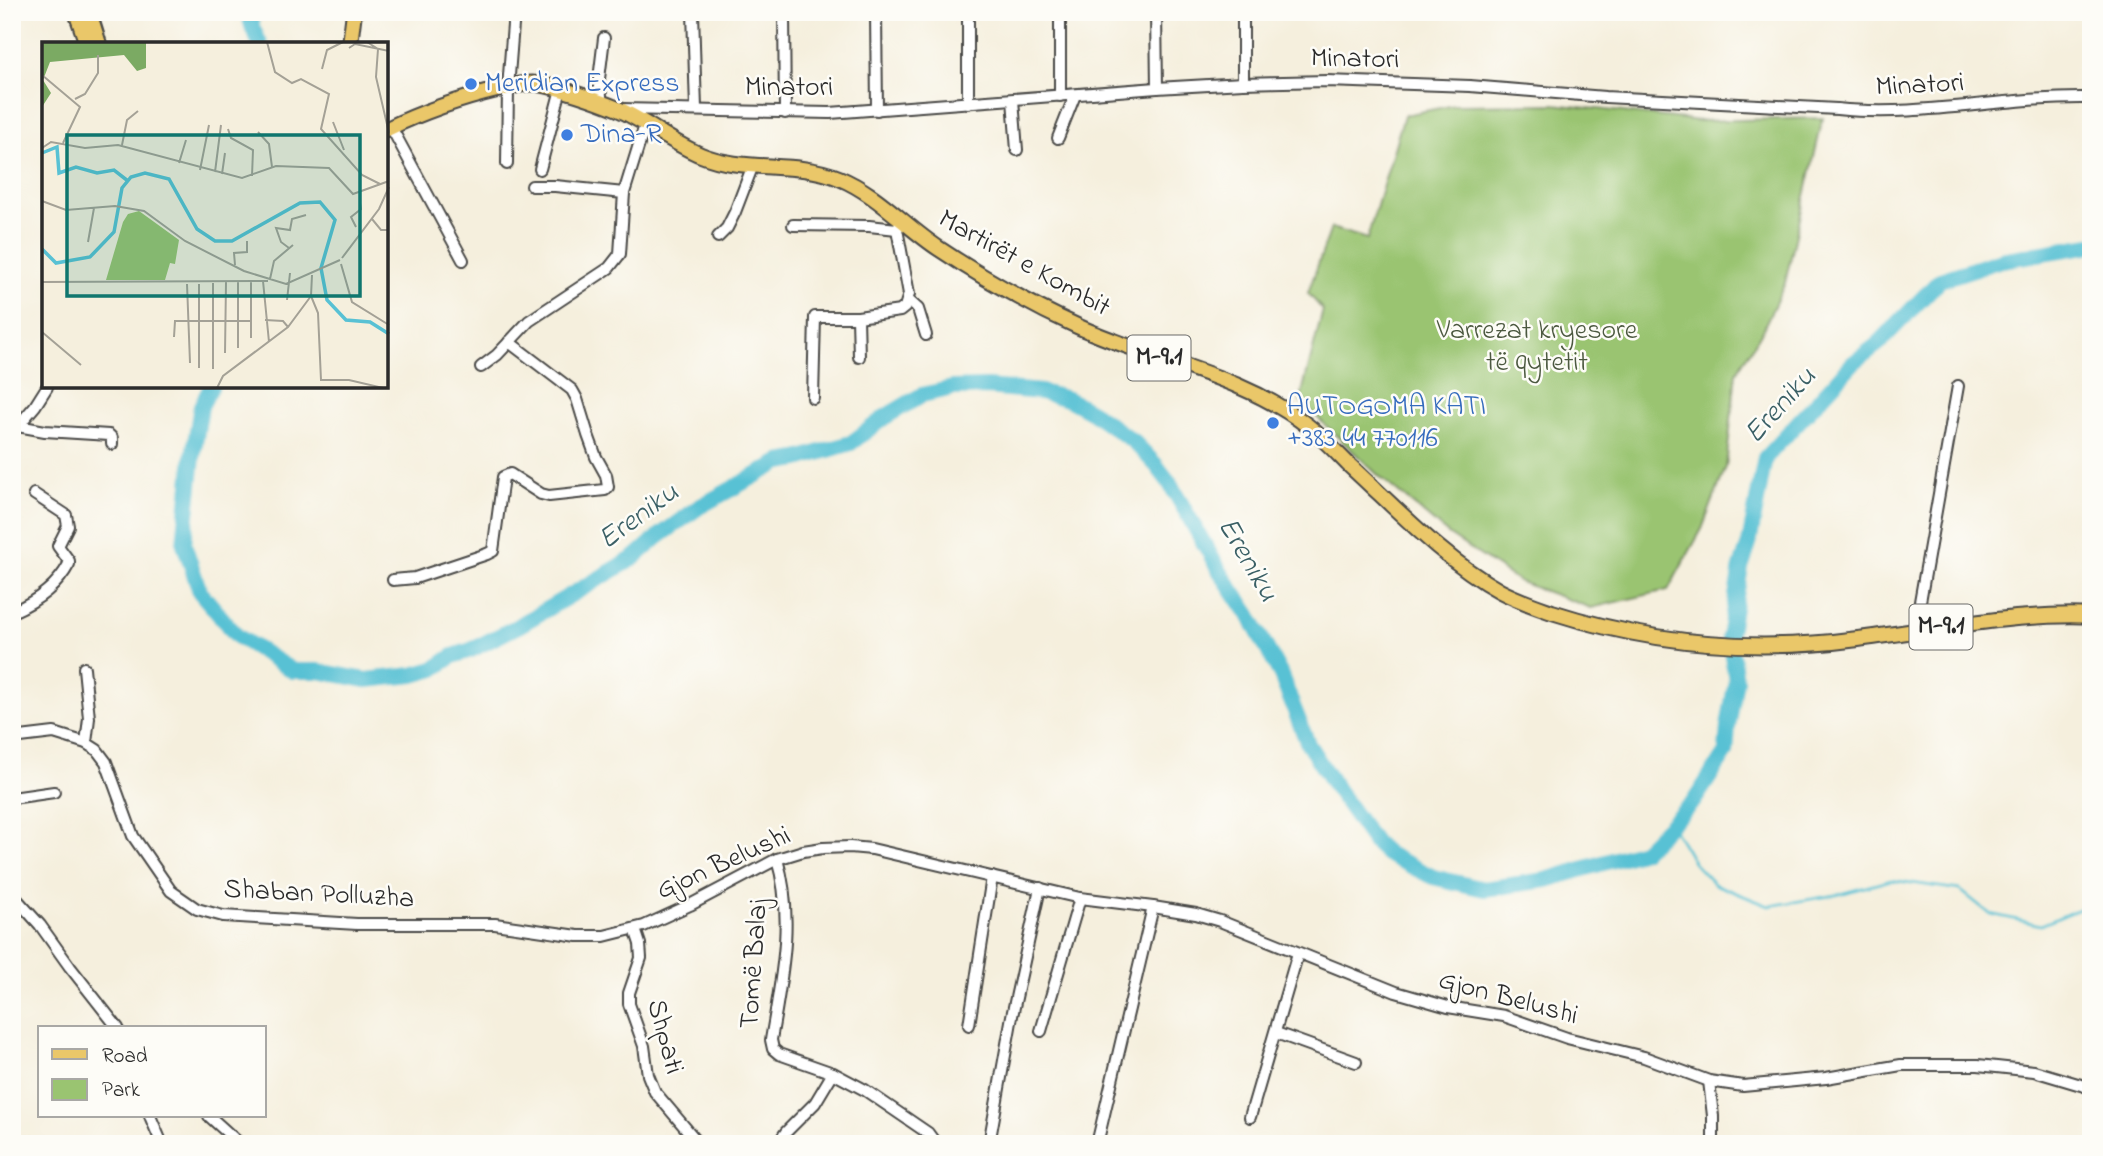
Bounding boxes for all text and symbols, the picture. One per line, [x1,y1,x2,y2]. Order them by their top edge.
street label: Minatori [1310,39,1400,81]
inset map [42,42,388,388]
street label: Minatori [1875,63,1965,109]
place label: Meridian Express [485,64,679,105]
street label: Minatori [745,68,833,109]
marker: Meridian Express [463,76,479,92]
place label: Dina-R [580,115,662,156]
marker: Dina-R [559,127,575,143]
street label: Martirët e Kombit [930,200,1118,328]
park label: Varrezat kryesore të qytetit [1436,311,1638,384]
road number: M-9.1 [1128,336,1190,380]
water label: Ereniku [1734,357,1828,455]
place label: AUTOGOMA KATI +383 44 770116 [1287,387,1486,460]
marker: AUTOGOMA KATI +383 44 770116 [1265,415,1281,431]
water label: Ereniku [589,472,689,562]
water label: Ereniku [1205,509,1289,611]
road number: M-9.1 [1910,604,1972,650]
street label: Gjon Belushi [650,816,798,912]
street label: Shaban Polluzha [223,870,415,920]
street label: Tomë Balaj [730,896,780,1030]
street label: Gjon Belushi [1434,961,1582,1037]
street label: Shpati [634,995,694,1079]
legend [38,1026,266,1118]
text: Road [102,1042,148,1072]
text: Park [102,1076,141,1106]

